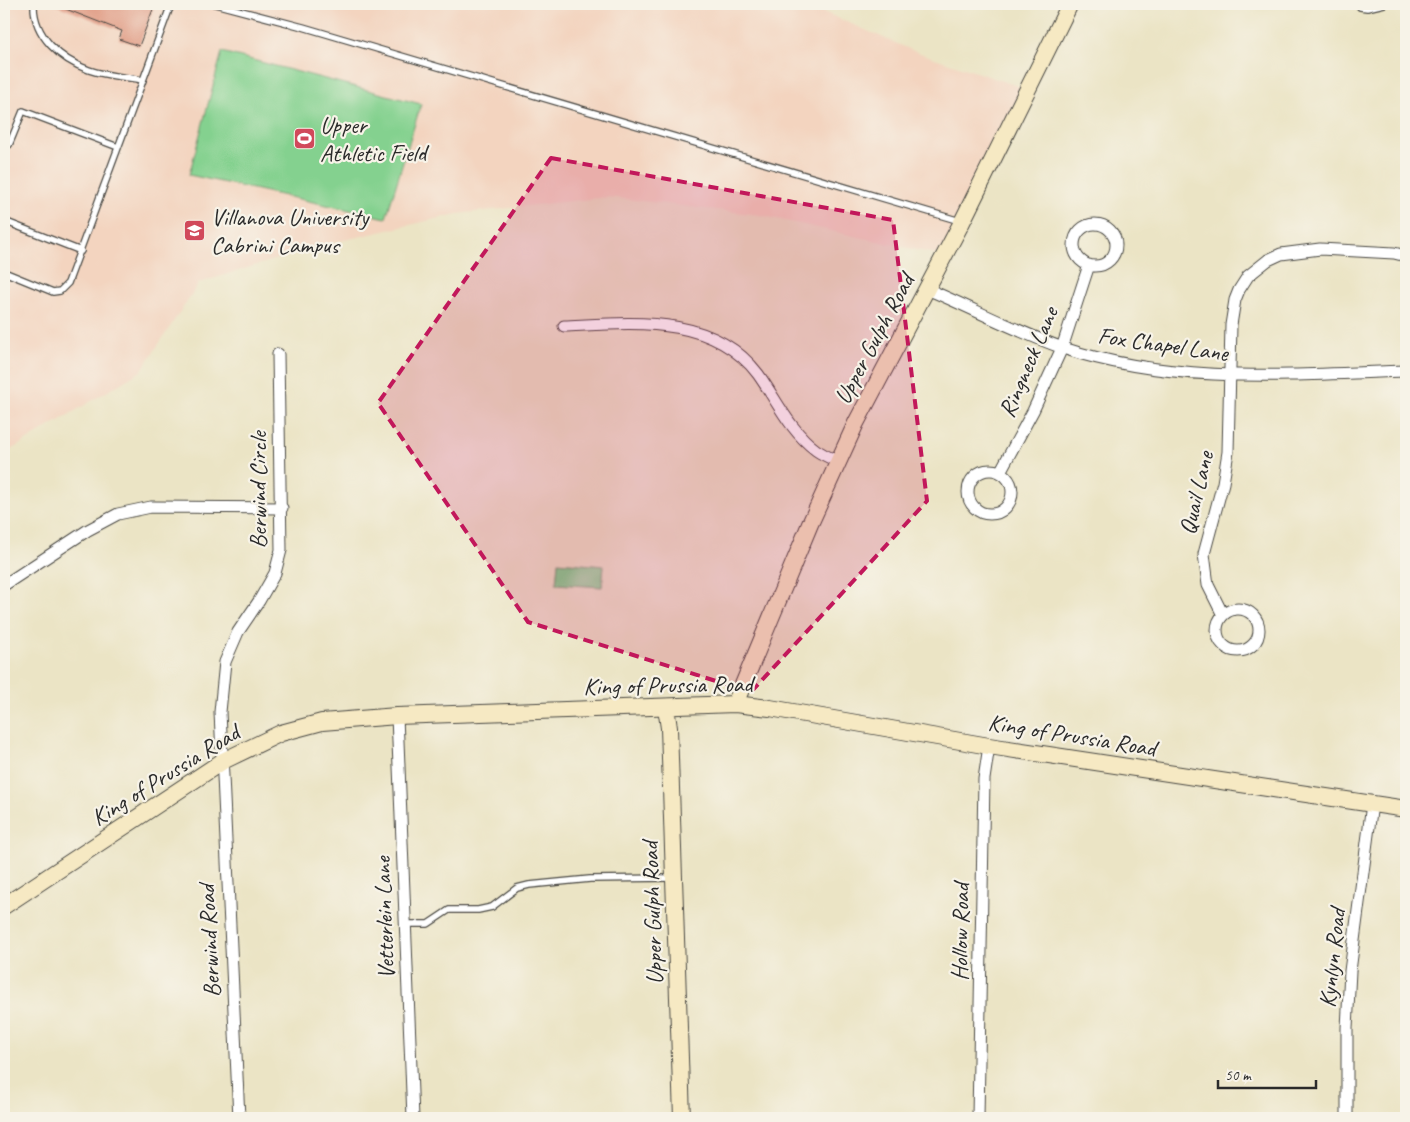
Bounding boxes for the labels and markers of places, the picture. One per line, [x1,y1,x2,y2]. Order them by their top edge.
place label: Upper Athletic Field [320,110,430,168]
sports icon: Upper Athletic Field [292,127,316,151]
place label: Villanova University Cabrini Campus [211,202,370,260]
school or university icon: Villanova University Cabrini Campus [183,219,207,243]

